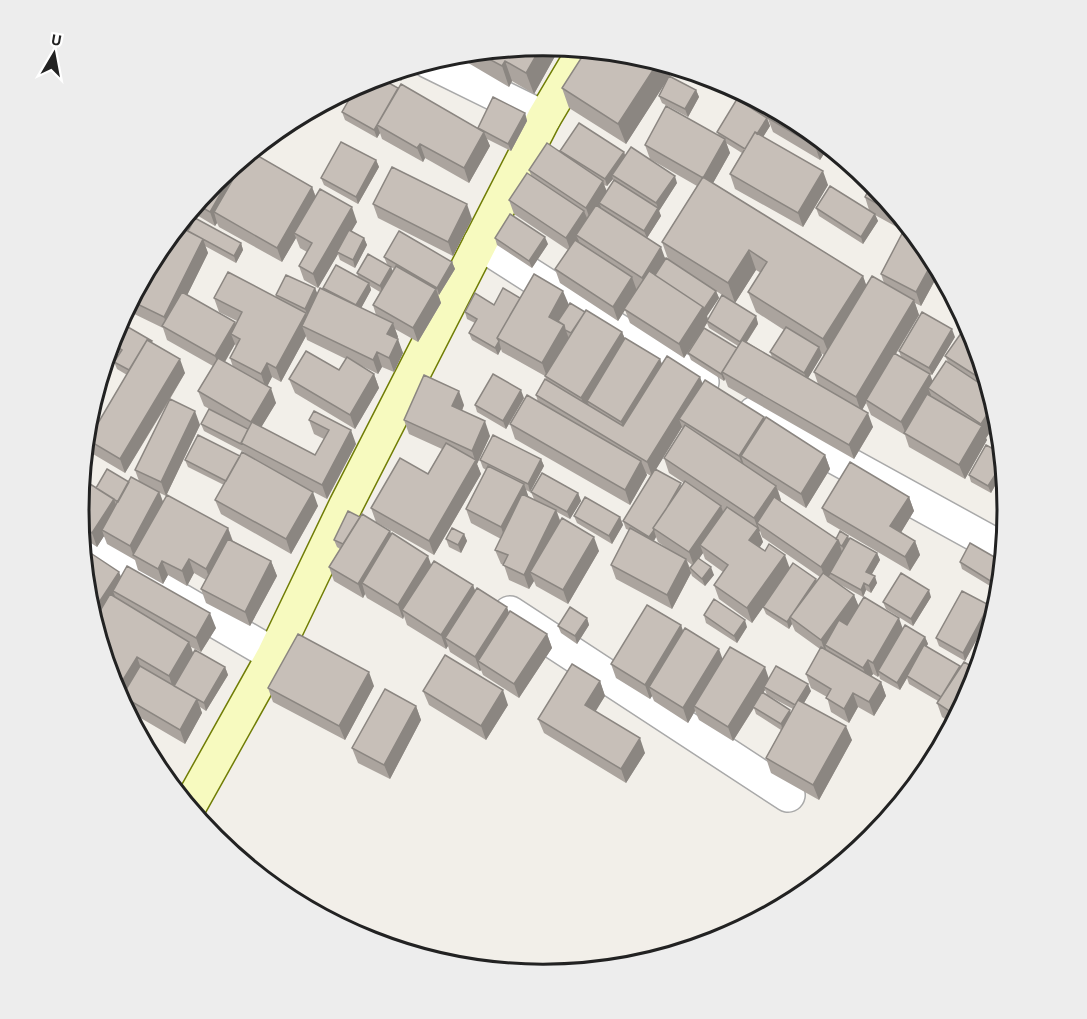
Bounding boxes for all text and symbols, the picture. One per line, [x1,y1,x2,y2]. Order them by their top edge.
north arrow [24,24,84,84]
text: U [50,31,63,49]

